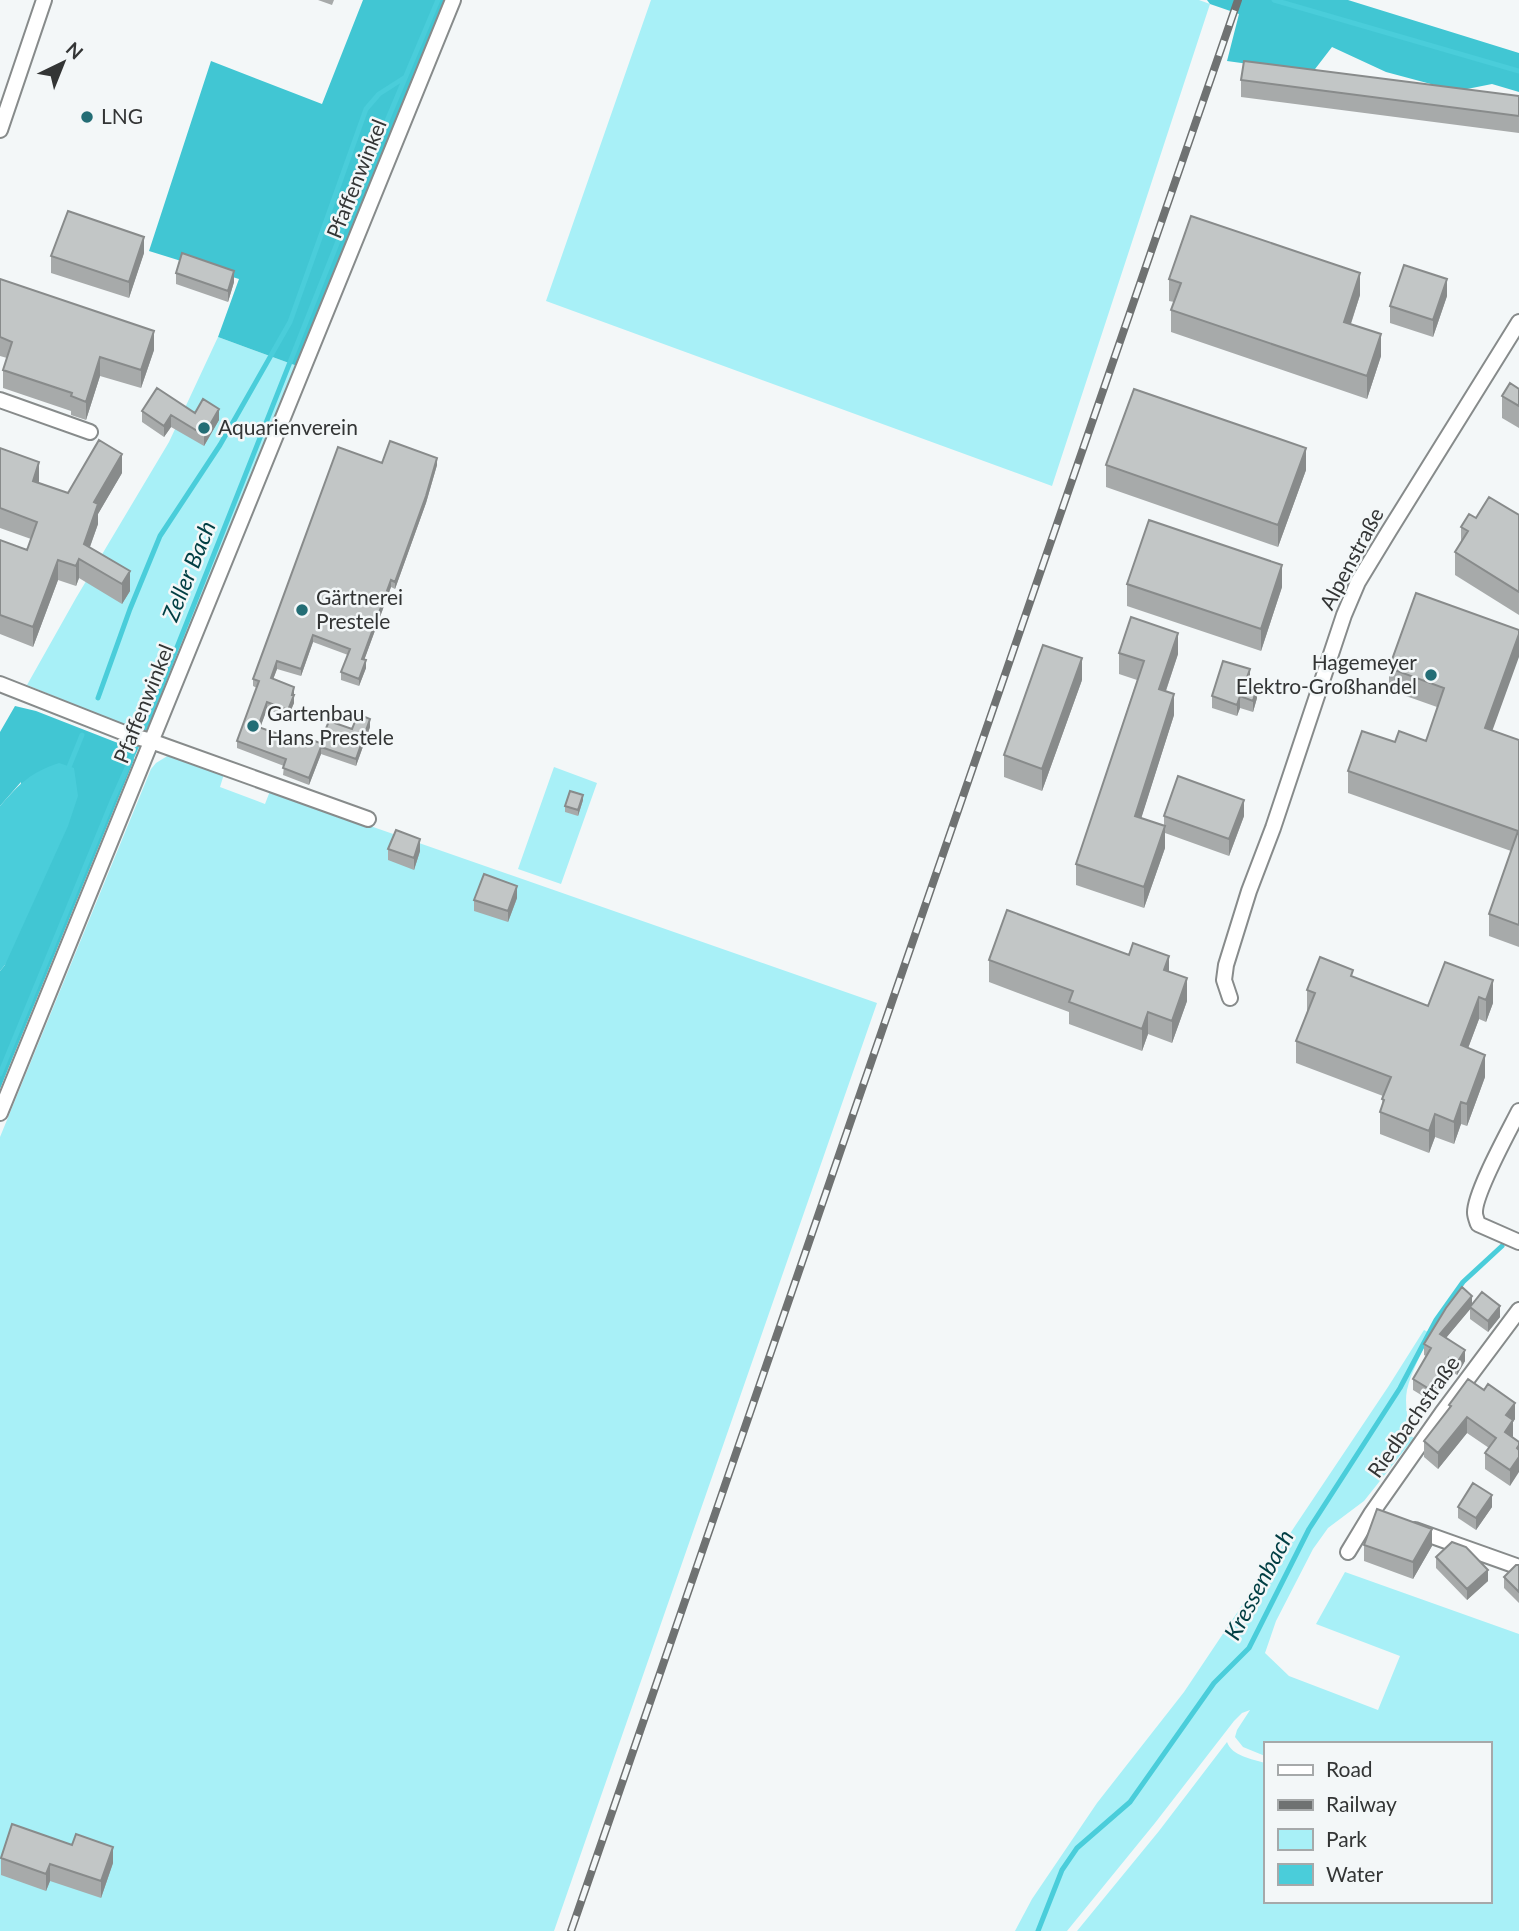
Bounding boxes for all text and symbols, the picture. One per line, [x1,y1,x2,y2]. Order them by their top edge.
north arrow [28,28,98,98]
text: N [62,37,88,64]
place label: LNG [101,103,143,128]
marker: LNG [79,109,95,125]
street label: Pfaffenwinkel [320,115,391,242]
place label: Aquarienverein [218,414,358,439]
marker: Aquarienverein [196,420,212,436]
street label: Alpenstraße [1313,503,1388,613]
water label: Zeller Bach [155,516,221,626]
place label: Gärtnerei Prestele [316,584,403,633]
marker: Gärtnerei Prestele [294,602,310,618]
street label: Pfaffenwinkel [107,640,178,767]
place label: Hagemeyer Elektro-Großhandel [1236,649,1417,698]
marker: Hagemeyer Elektro-Großhandel [1423,667,1439,683]
place label: Gartenbau Hans Prestele [267,700,394,749]
marker: Gartenbau Hans Prestele [245,718,261,734]
street label: Riedbachstraße [1362,1351,1464,1482]
water label: Kressenbach [1217,1525,1299,1644]
legend [1264,1742,1491,1903]
text: Road [1326,1756,1373,1781]
text: Railway [1326,1791,1397,1816]
text: Park [1326,1826,1367,1851]
text: Water [1326,1861,1383,1886]

